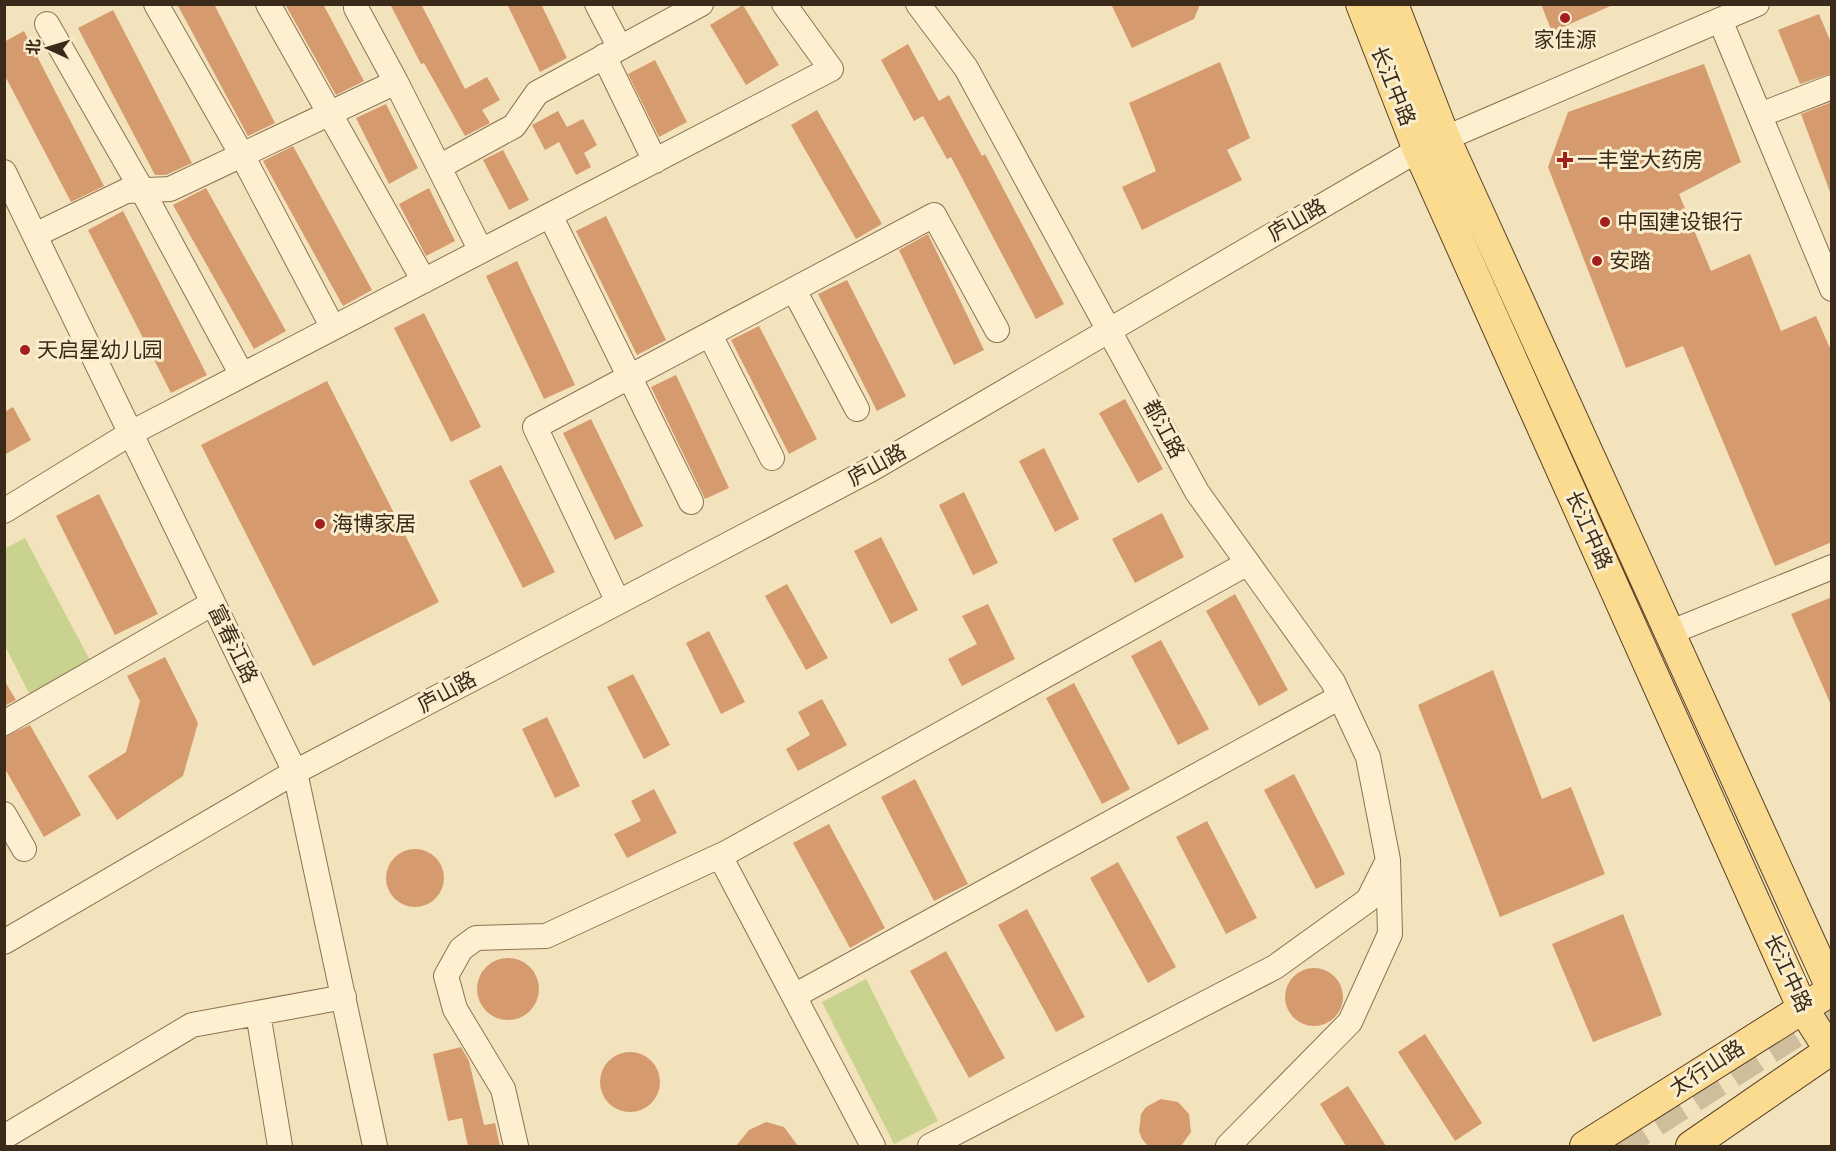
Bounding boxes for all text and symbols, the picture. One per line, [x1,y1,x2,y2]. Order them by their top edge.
marker: 家佳源 [1558,11,1572,25]
north arrow [18,18,78,78]
place label: 家佳源 [1534,24,1597,52]
text: 北 [22,38,44,56]
street label: 长江中路 [1366,41,1424,129]
place label: 一丰堂大药房 [1577,144,1703,172]
marker: 一丰堂大药房 [1558,153,1572,167]
street label: 庐山路 [1262,190,1330,246]
place label: 中国建设银行 [1617,206,1743,234]
marker: 中国建设银行 [1598,215,1612,229]
place label: 安踏 [1609,245,1651,273]
marker: 安踏 [1590,254,1604,268]
place label: 天启星幼儿园 [37,334,163,362]
marker: 天启星幼儿园 [18,343,32,357]
street label: 都江路 [1139,394,1193,462]
street label: 庐山路 [842,436,910,491]
street label: 长江中路 [1561,485,1621,573]
place label: 海博家居 [332,508,416,536]
marker: 海博家居 [313,517,327,531]
street label: 富春江路 [204,599,266,687]
street label: 庐山路 [412,663,480,717]
street label: 长江中路 [1759,928,1820,1016]
street label: 太行山路 [1663,1032,1749,1101]

